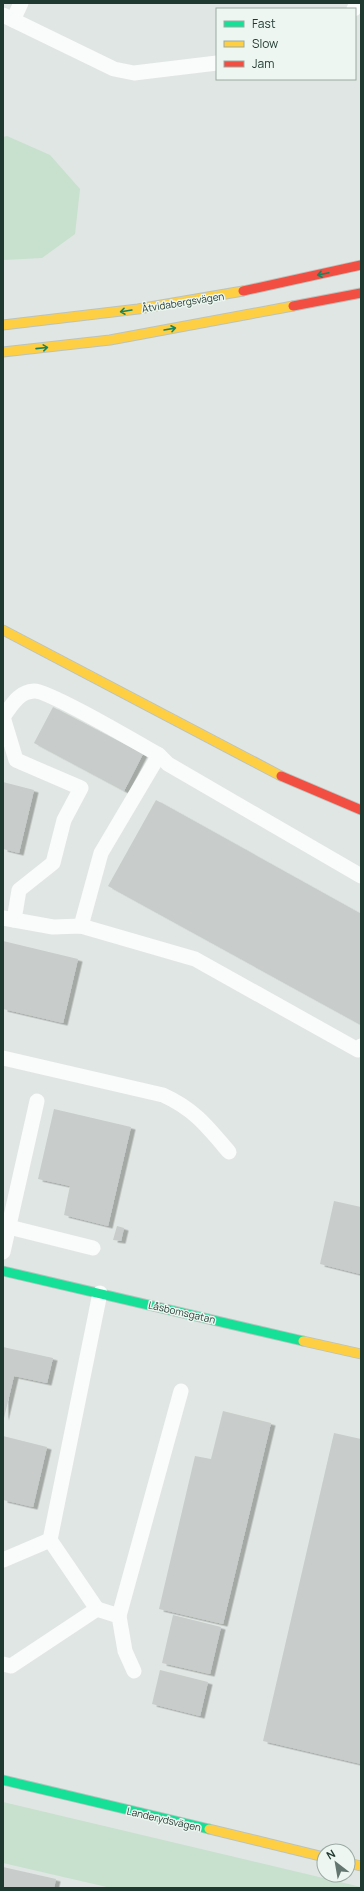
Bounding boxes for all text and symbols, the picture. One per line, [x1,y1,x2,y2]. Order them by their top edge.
legend [216,8,356,80]
text: Fast [252,15,276,32]
text: Slow [252,35,278,52]
text: Jam [252,55,274,72]
one-way arrow [317,270,330,278]
street label: Åtvidabergsvägen [141,289,225,315]
one-way arrow [120,307,133,315]
one-way arrow [163,325,176,333]
one-way arrow [35,344,48,352]
street label: Låsbomsgatan [147,1297,217,1327]
street label: Landerydsvägen [125,1804,203,1834]
north arrow [316,1843,356,1883]
text: N [323,1845,338,1862]

